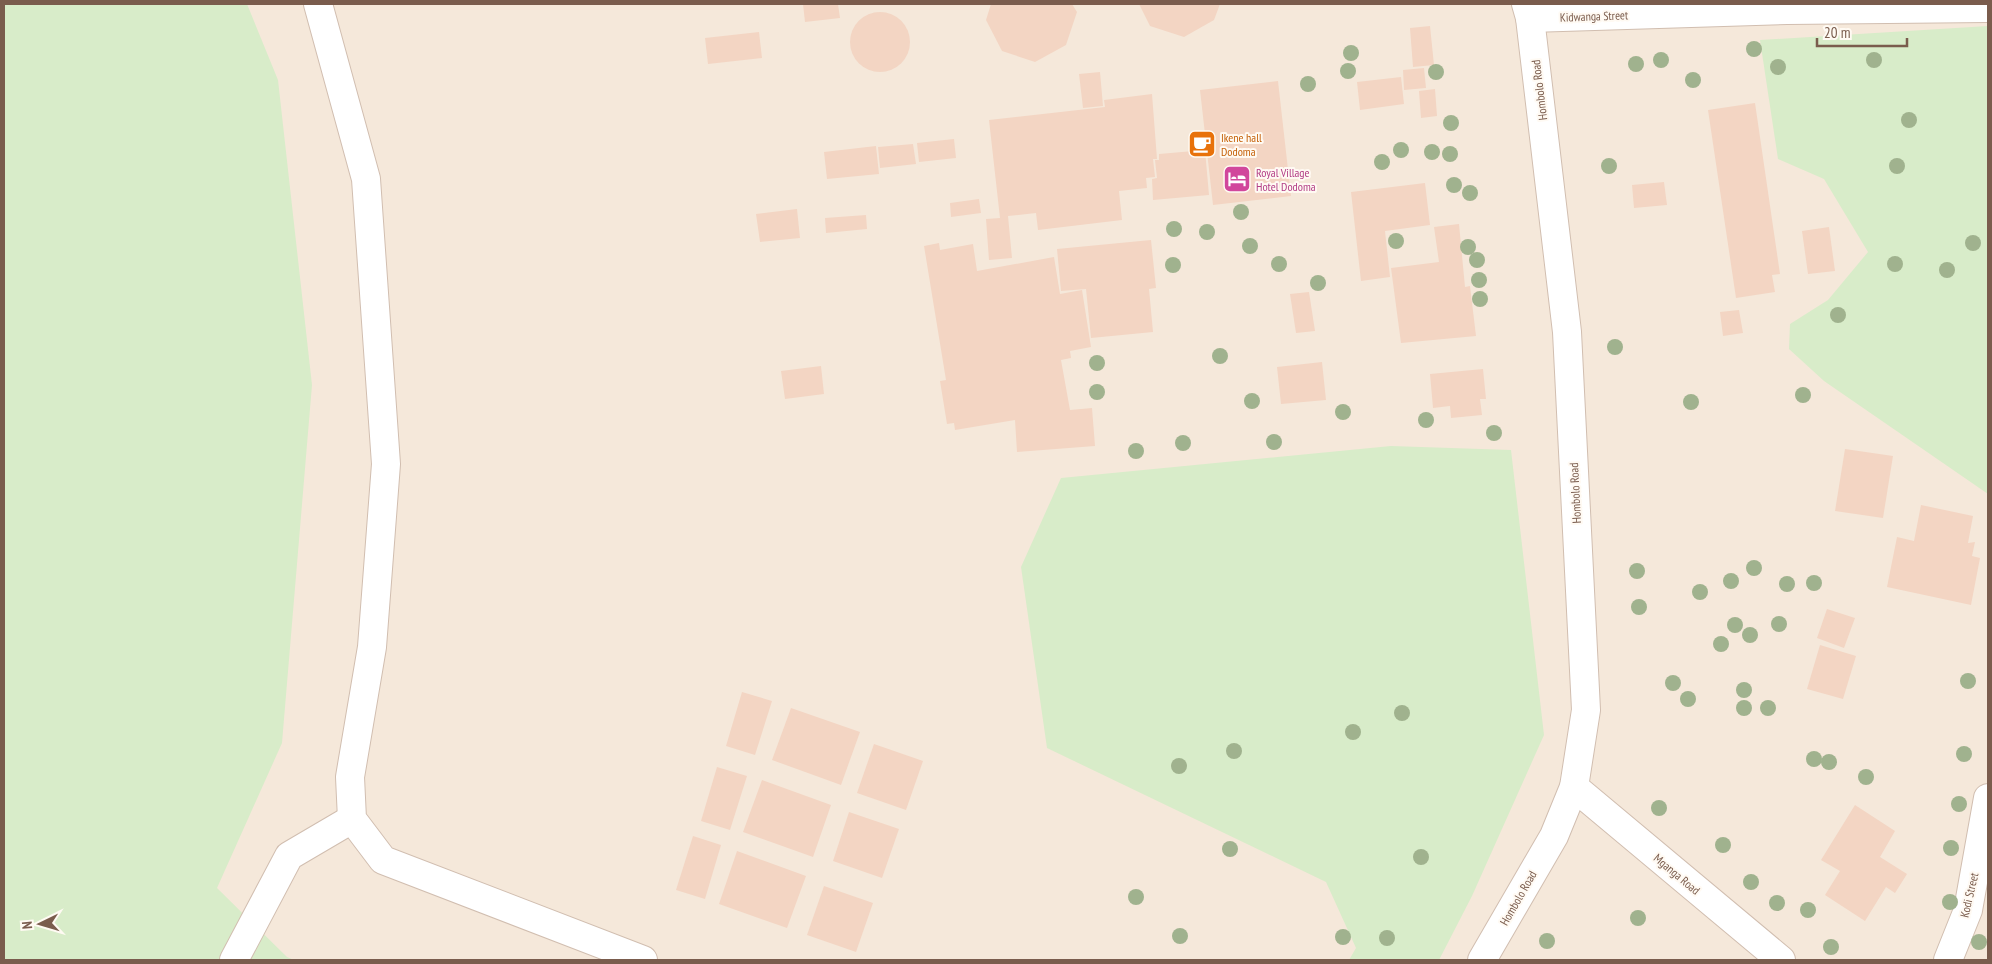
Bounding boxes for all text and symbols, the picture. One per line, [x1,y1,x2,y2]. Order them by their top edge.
street label: Kidwanga Street [1560,7,1629,25]
scale bar [1817,15,1907,47]
text: 20 m [1824,23,1850,42]
street label: Hombolo Road [1528,59,1550,121]
cafe icon: Ikene hall Dodoma [1187,129,1217,159]
place label: Ikene hall Dodoma [1221,130,1262,159]
hotel icon: Royal Village Hotel Dodoma [1222,164,1252,194]
place label: Royal Village Hotel Dodoma [1256,165,1316,194]
street label: Hombolo Road [1566,462,1584,524]
street label: Mganga Road [1651,850,1703,898]
street label: Hombolo Road [1496,868,1540,928]
street label: Kodi Street [1957,870,1982,919]
north arrow [15,899,65,949]
text: N [18,921,36,930]

